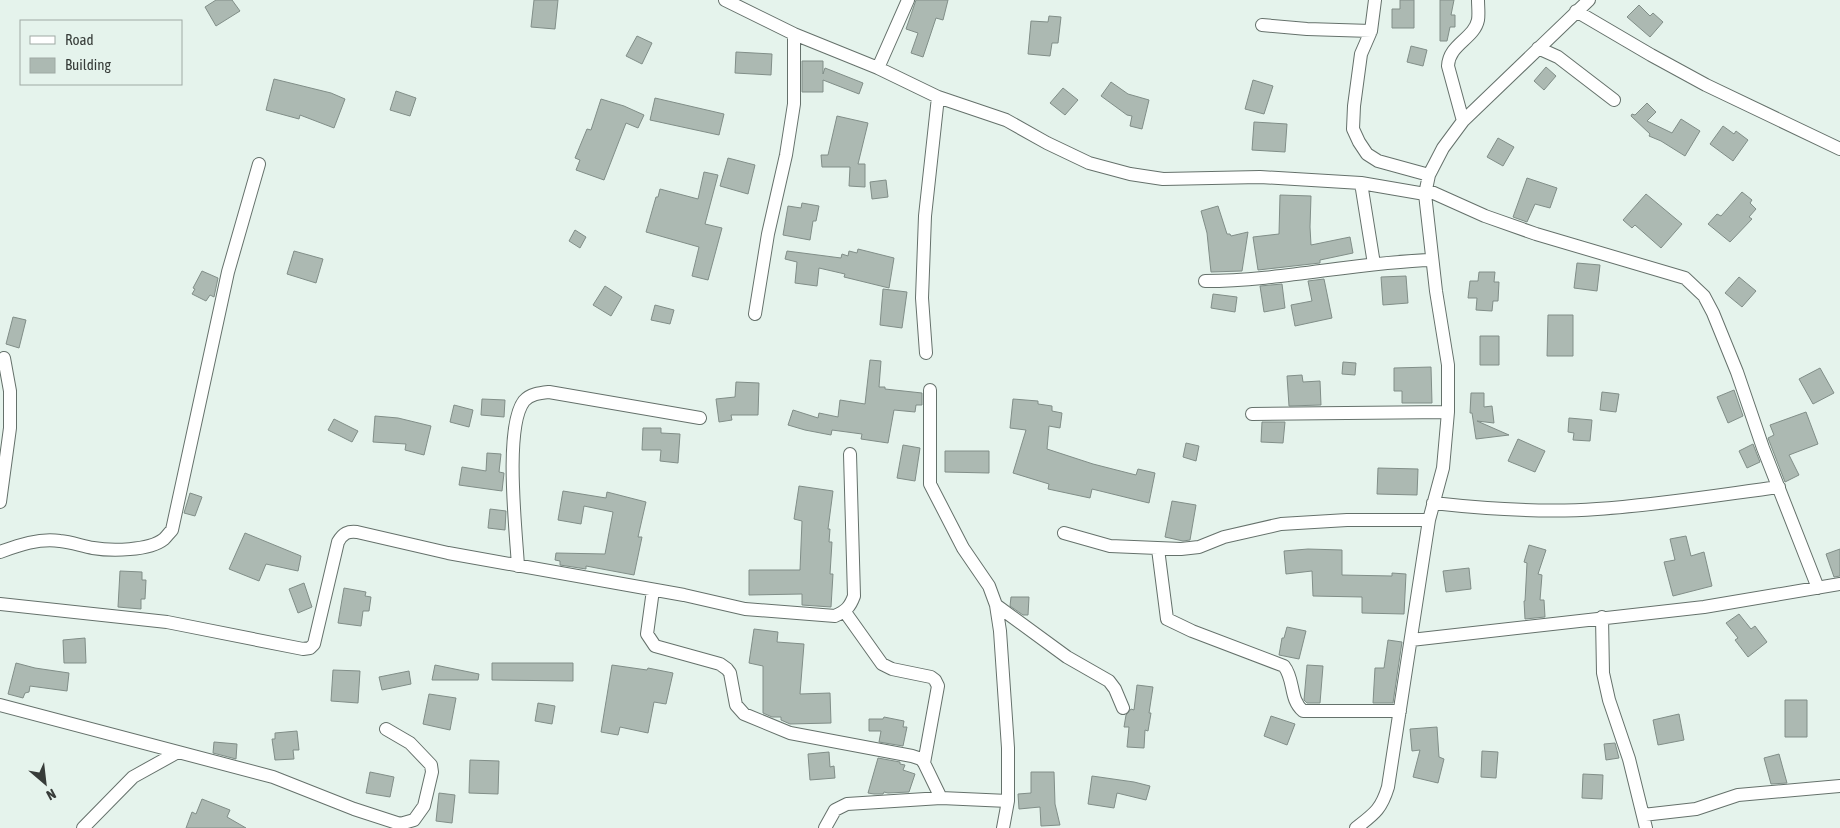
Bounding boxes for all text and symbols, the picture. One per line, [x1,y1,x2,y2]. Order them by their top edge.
legend [20,20,182,85]
text: Road [65,31,94,48]
text: Building [65,56,111,73]
north arrow [20,758,70,808]
text: N [44,785,59,803]

